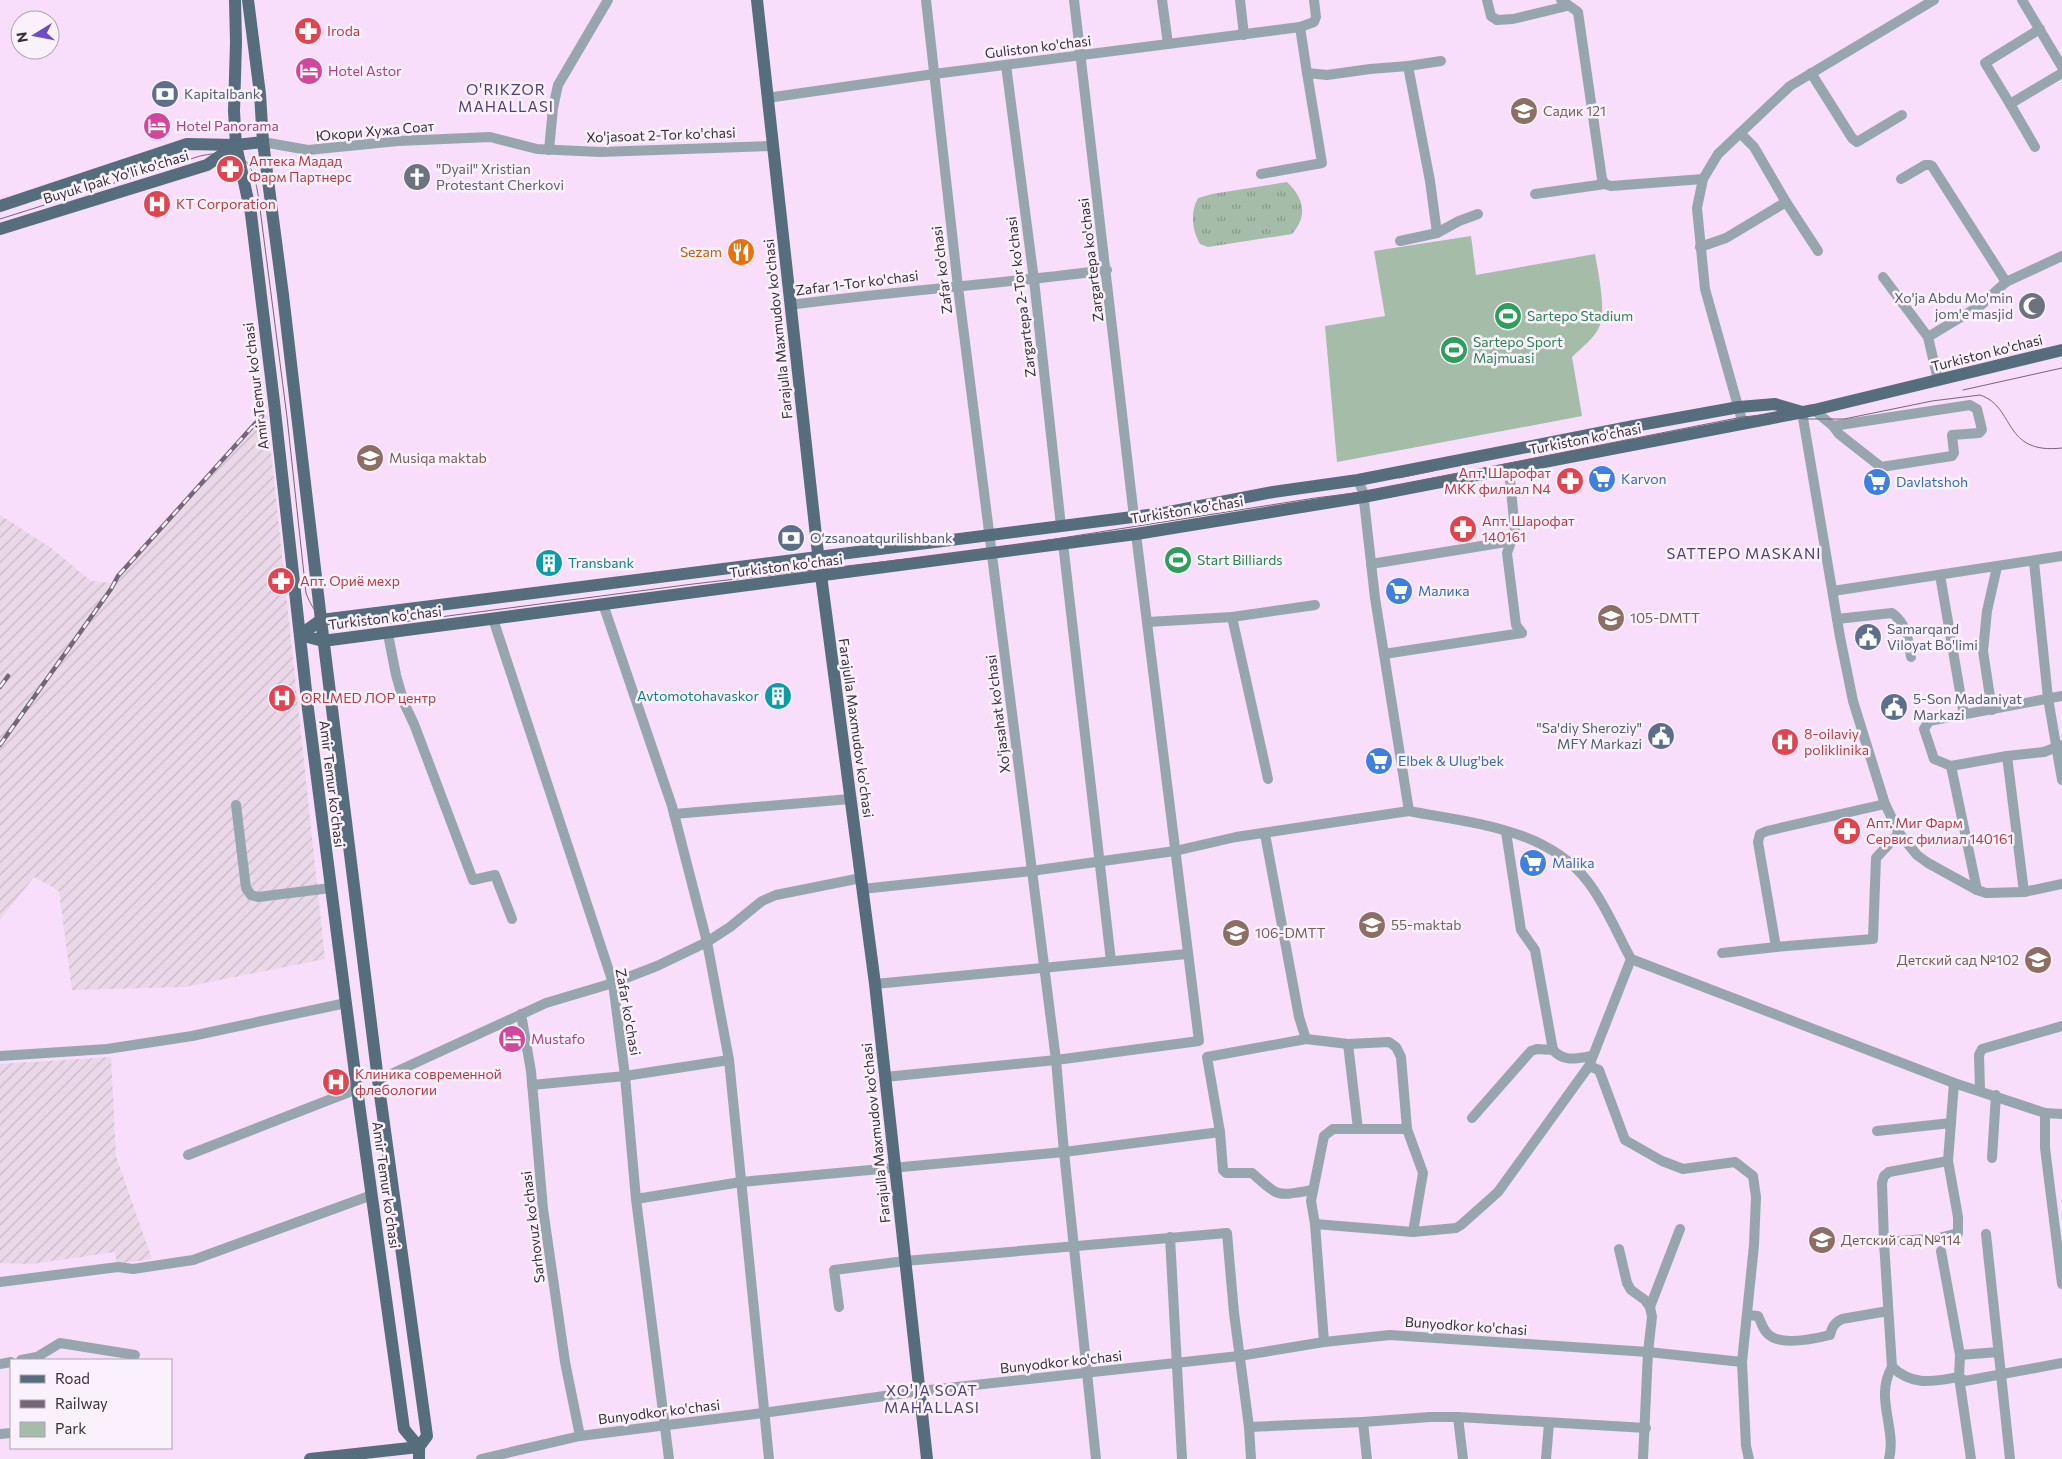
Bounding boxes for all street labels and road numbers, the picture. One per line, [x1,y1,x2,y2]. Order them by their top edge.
street label: Guliston ko'chasi [984,32,1092,61]
street label: Юкори Хужа Соат [315,117,435,144]
street label: Xo'jasoat 2-Tor ko'chasi [586,123,736,146]
street label: Buyuk Ipak Yo'li ko'chasi [41,146,191,207]
street label: Zargartepa ko'chasi [1074,197,1107,323]
street label: Zargartepa 2-Tor ko'chasi [1002,216,1039,379]
street label: Zafar ko'chasi [928,225,955,315]
street label: Farajulla Maxmudov ko'chasi [760,238,795,420]
street label: Zafar 1-Tor ko'chasi [794,267,920,299]
street label: Amir Temur ko'chasi [239,321,272,451]
street label: Turkiston ko'chasi [1929,330,2044,375]
street label: Turkiston ko'chasi [1527,419,1643,458]
street label: Turkiston ko'chasi [1129,492,1245,527]
street label: Turkiston ko'chasi [728,550,844,581]
street label: Turkiston ko'chasi [327,602,443,633]
street label: Farajulla Maxmudov ko'chasi [835,637,878,819]
street label: Xo'jasahat ko'chasi [982,654,1013,774]
street label: Amir Temur ko'chasi [316,719,349,849]
street label: Zafar ko'chasi [612,967,645,1057]
street label: Farajulla Maxmudov ko'chasi [858,1042,893,1224]
street label: Amir Temur ko'chasi [369,1120,404,1250]
street label: Sarhovuz ko'chasi [517,1170,548,1284]
street label: Bunyodkor ko'chasi [1404,1313,1528,1338]
street label: Bunyodkor ko'chasi [999,1347,1123,1376]
street label: Bunyodkor ko'chasi [597,1396,721,1427]

